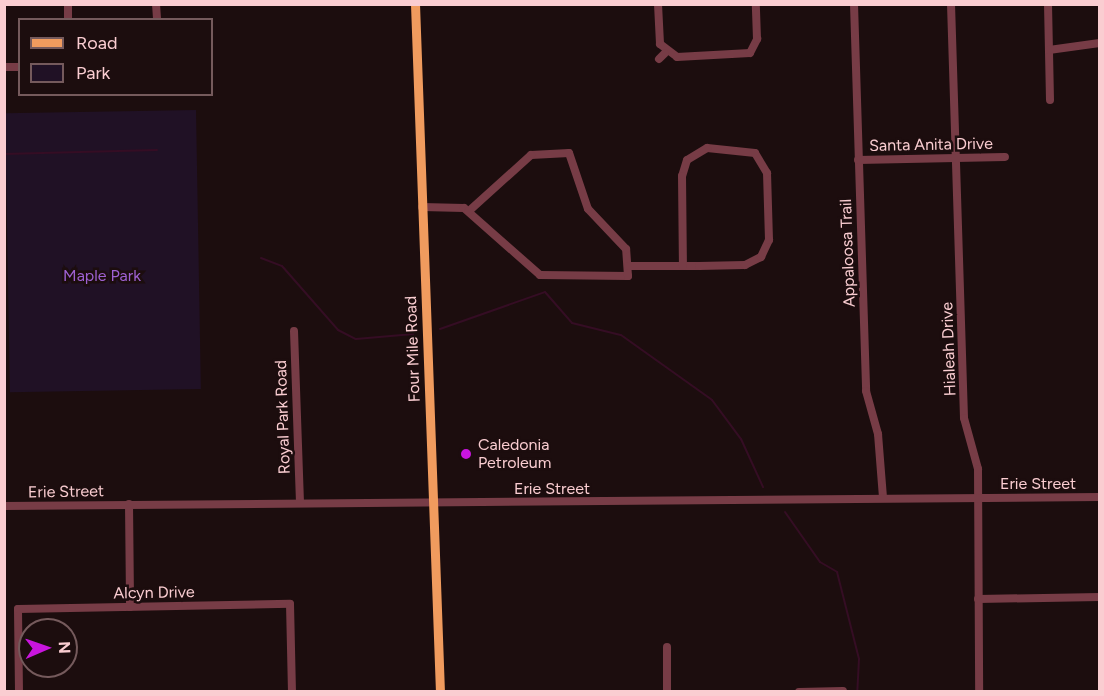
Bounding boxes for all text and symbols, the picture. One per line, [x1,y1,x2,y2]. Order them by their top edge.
legend [18,18,213,96]
text: Road [76,32,117,54]
text: Park [76,62,110,84]
street label: Santa Anita Drive [869,134,993,156]
street label: Appaloosa Trail [837,198,859,308]
park label: Maple Park [63,266,141,286]
street label: Four Mile Road [402,295,424,403]
street label: Hialeah Drive [938,302,960,396]
street label: Royal Park Road [271,360,295,474]
place label: Caledonia Petroleum [478,435,551,473]
marker: Caledonia Petroleum [459,447,473,461]
street label: Erie Street [1000,474,1076,494]
street label: Erie Street [514,479,590,499]
street label: Erie Street [28,482,104,502]
street label: Alcyn Drive [113,583,195,603]
north arrow [18,618,78,678]
text: N [55,641,74,654]

